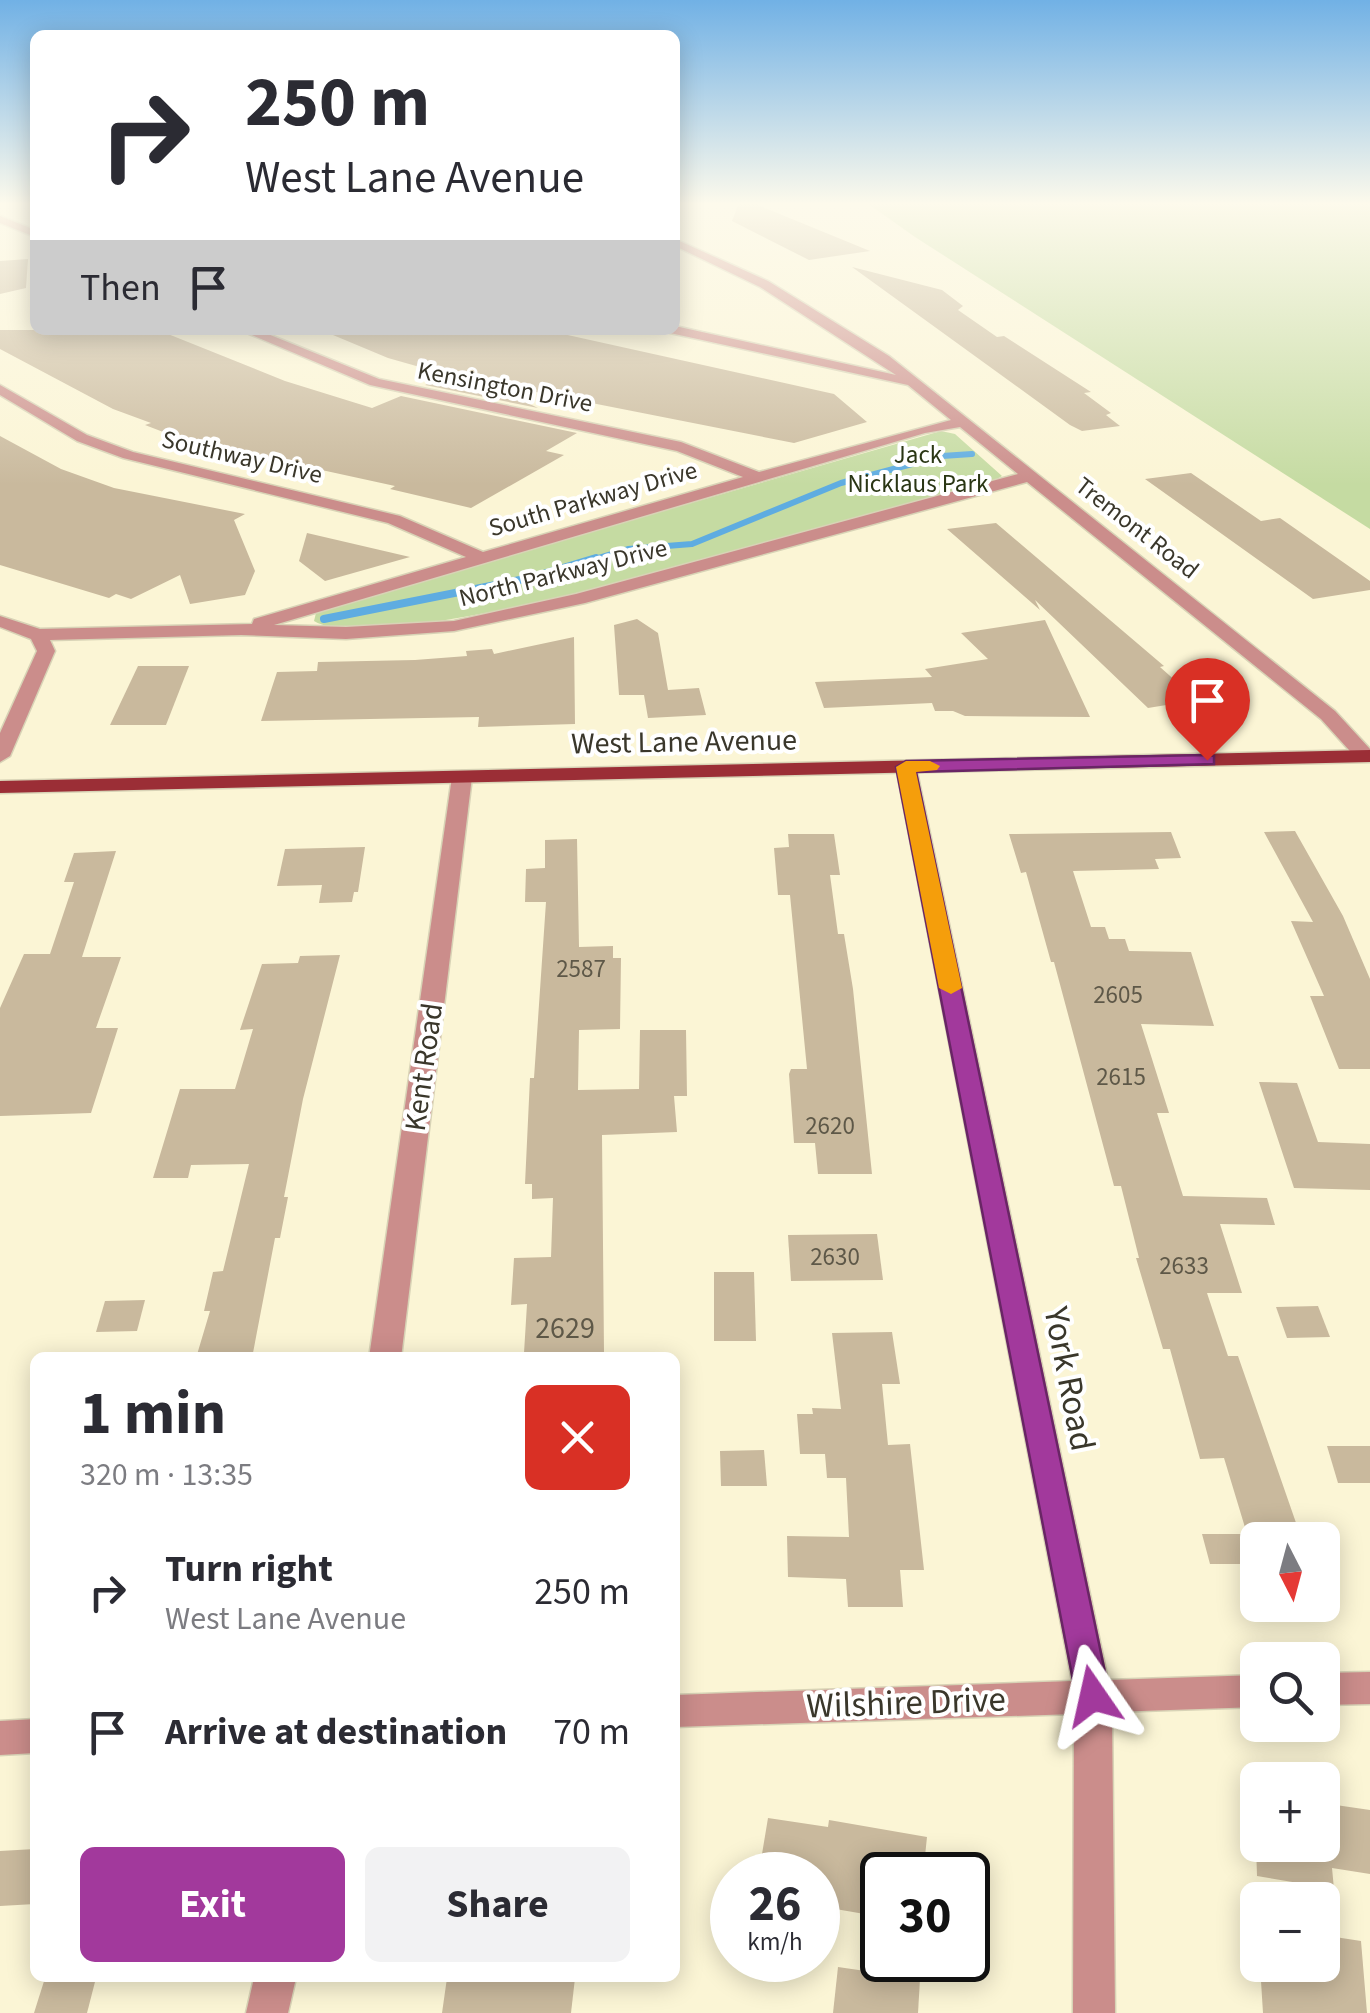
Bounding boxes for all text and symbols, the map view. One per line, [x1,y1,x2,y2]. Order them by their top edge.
text: 250 m [245,53,430,153]
icon: right [80,70,210,200]
text: West Lane Avenue [245,146,584,210]
icon: arrive [181,260,236,315]
text: Then [80,261,161,315]
street label: Kensington Drive [414,352,596,422]
street label: Southway Drive [158,421,326,493]
park label: Jack Nicklaus Park [848,437,989,502]
street label: South Parkway Drive [484,452,702,546]
street label: Tremont Road [1068,468,1206,588]
street label: North Parkway Drive [455,530,671,616]
pin [1165,658,1250,761]
icon: arrive [1180,673,1235,728]
street label: West Lane Avenue [571,719,797,765]
house number: 2587 [556,951,606,987]
house number: 2605 [1093,977,1143,1013]
street label: Kent Road [394,1000,454,1134]
house number: 2615 [1096,1059,1146,1095]
house number: 2620 [805,1108,855,1144]
house number: 2630 [810,1239,860,1275]
house number: 2633 [1159,1248,1209,1284]
street label: York Road [1030,1302,1107,1455]
house number: 2629 [535,1307,595,1350]
text: 1 min [80,1372,226,1457]
button: close [525,1385,630,1490]
text: 320 m · 13:35 [80,1452,253,1498]
north arrow [1240,1522,1340,1622]
map controls [1240,1522,1340,1982]
text: Turn right [165,1542,333,1596]
icon: right [80,1565,135,1620]
text: 250 m [534,1565,630,1619]
text: West Lane Avenue [165,1596,406,1642]
button: search [1240,1642,1340,1742]
position arrow [1041,1644,1145,1748]
street label: Wilshire Drive [806,1675,1006,1731]
icon: arrive [80,1705,135,1760]
text: Arrive at destination [165,1705,507,1759]
text: 70 m [553,1705,630,1759]
button: + [1240,1762,1340,1862]
button: Exit [80,1847,345,1962]
button: Share [365,1847,630,1962]
speed limit sign: 30 [860,1852,990,1982]
text: 26 [749,1869,801,1940]
button: − [1240,1882,1340,1982]
text: km/h [747,1924,803,1960]

